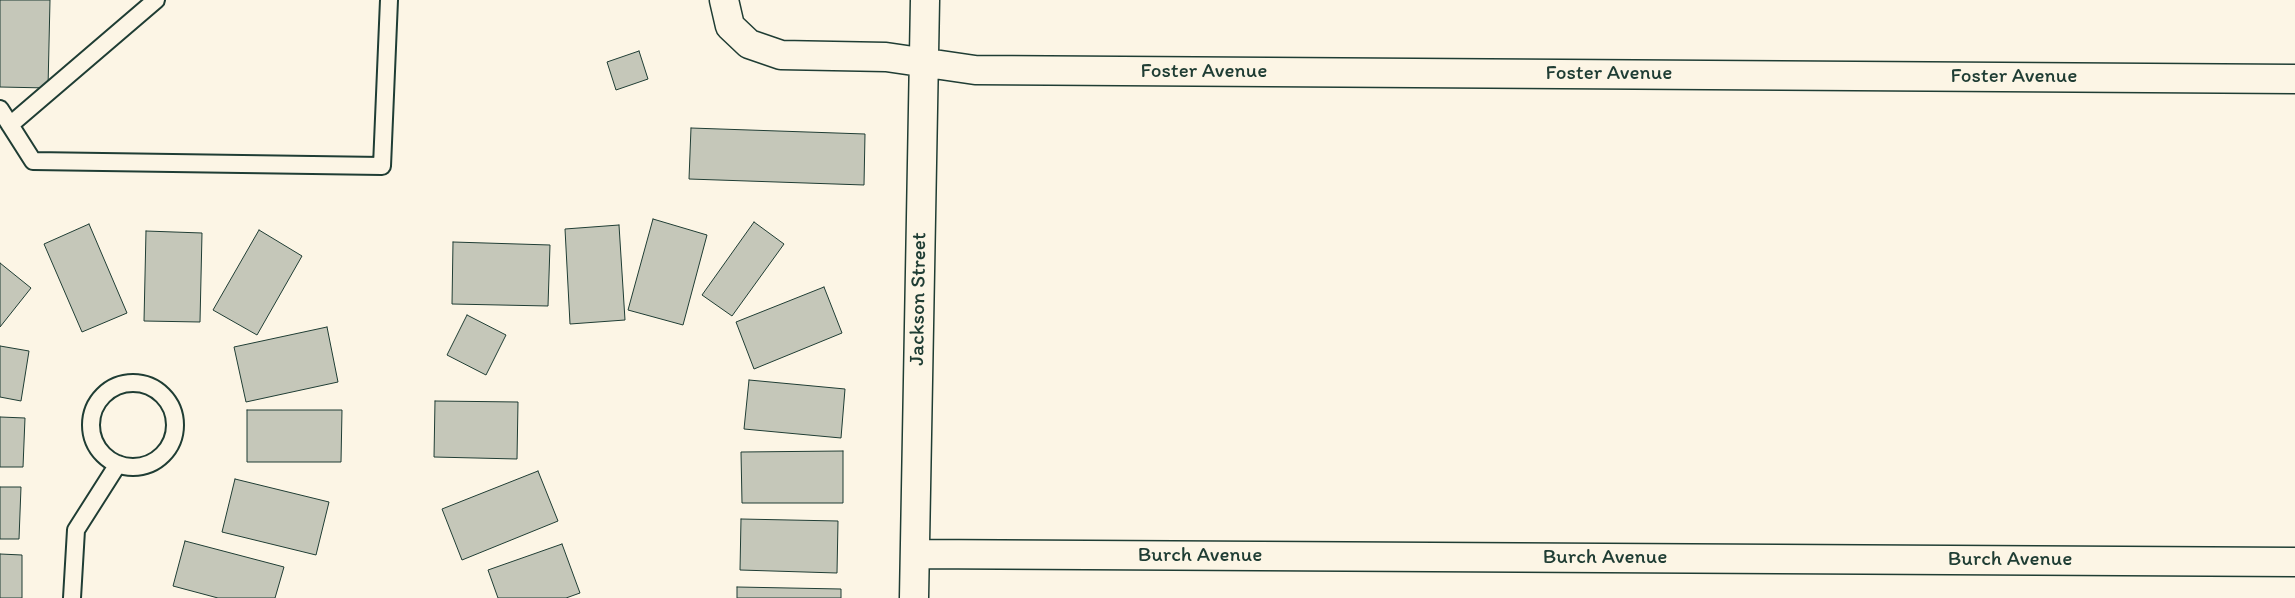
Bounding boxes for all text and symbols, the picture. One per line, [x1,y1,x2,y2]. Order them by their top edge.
street label: Foster Avenue [1141,59,1267,85]
street label: Foster Avenue [1546,61,1672,87]
street label: Foster Avenue [1951,64,2077,90]
street label: Jackson Street [905,232,933,366]
street label: Burch Avenue [1138,543,1262,569]
street label: Burch Avenue [1543,545,1667,571]
street label: Burch Avenue [1948,547,2072,573]

